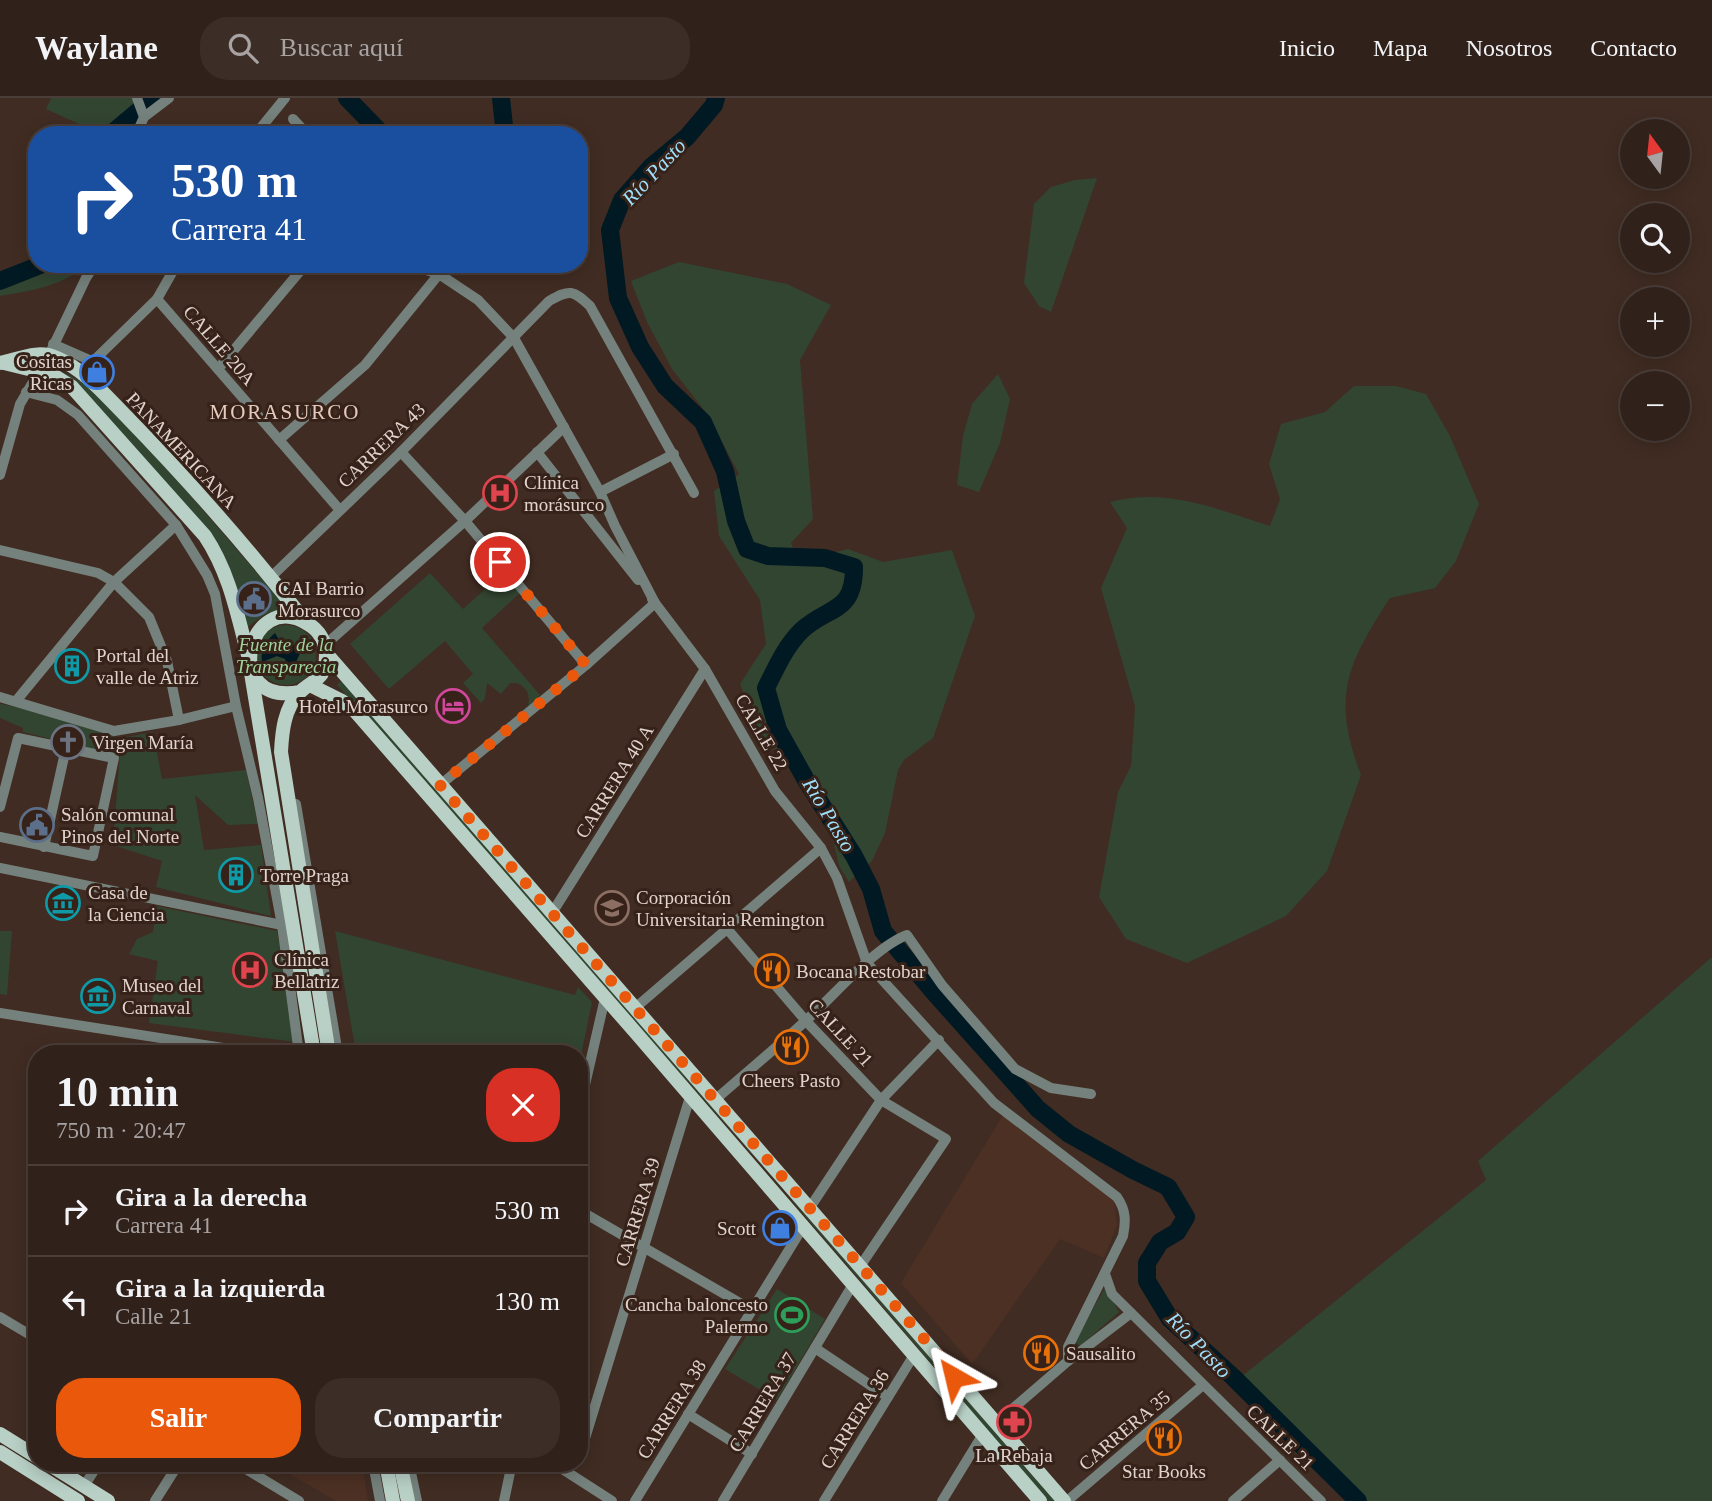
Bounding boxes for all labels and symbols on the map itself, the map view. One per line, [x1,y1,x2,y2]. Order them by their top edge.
north arrow [1620,119,1690,189]
water label: Río Pasto [616,134,691,211]
street label: CALLE 20A [179,301,260,390]
place label: Cositas Ricas [16,351,72,394]
shop icon: Cositas Ricas [78,353,116,391]
street label: PANAMERICANA [122,388,241,513]
street label: CARRERA 43 [334,399,429,492]
district label: MORASURCO [209,400,361,424]
place label: Clínica morásurco [524,472,604,515]
hospital icon: Clínica morásurco [481,474,519,512]
pin [470,532,530,592]
place label: CAI Barrio Morasurco [278,578,364,621]
public building icon: CAI Barrio Morasurco [235,580,273,618]
park label: Fuente de la Transparecia [236,634,336,677]
place label: Portal del valle de Atriz [96,645,198,688]
building icon: Portal del valle de Atriz [53,647,91,685]
hotel icon: Hotel Morasurco [434,687,472,725]
street label: CALLE 22 [731,690,792,774]
place label: Hotel Morasurco [299,696,428,717]
street label: CARRERA 40 A [571,720,658,842]
church icon: Virgen María [49,723,87,761]
place label: Virgen María [92,732,194,753]
water label: Río Pasto [797,773,860,856]
place label: Salón comunal Pinos del Norte [61,804,179,847]
public building icon: Salón comunal Pinos del Norte [18,806,56,844]
building icon: Torre Praga [217,856,255,894]
place label: Torre Praga [260,865,349,886]
place label: Casa de la Ciencia [88,882,165,925]
museum icon: Casa de la Ciencia [44,884,82,922]
place label: Corporación Universitaria Remington [636,887,825,930]
school or university icon: Corporación Universitaria Remington [593,889,631,927]
place label: Clínica Bellatriz [274,949,339,992]
hospital icon: Clínica Bellatriz [231,951,269,989]
restaurant icon: Bocana Restobar [753,952,791,990]
place label: Bocana Restobar [796,961,926,982]
place label: Museo del Carnaval [122,975,202,1018]
museum icon: Museo del Carnaval [79,977,117,1015]
street label: CALLE 21 [804,994,877,1071]
restaurant icon: Cheers Pasto [772,1028,810,1066]
place label: Cheers Pasto [742,1070,840,1091]
street label: CARRERA 39 [611,1155,664,1269]
shop icon: Scott [761,1209,799,1247]
place label: Scott [717,1218,757,1239]
place label: Cancha baloncesto Palermo [625,1294,768,1337]
sports icon: Cancha baloncesto Palermo [773,1296,811,1334]
water label: Río Pasto [1161,1306,1236,1383]
restaurant icon: Sausalito [1022,1334,1060,1372]
position arrow [917,1340,991,1414]
place label: Sausalito [1066,1343,1136,1364]
street label: CARRERA 37 [724,1349,800,1456]
street label: CARRERA 38 [633,1356,710,1463]
street label: CARRERA 36 [816,1366,893,1473]
street label: CARRERA 35 [1075,1386,1174,1475]
street label: CALLE 21 [1243,1400,1319,1474]
pharmacy icon: La Rebaja [995,1403,1033,1441]
restaurant icon: Star Books [1145,1419,1183,1457]
place label: La Rebaja [975,1445,1053,1466]
place label: Star Books [1122,1461,1206,1482]

